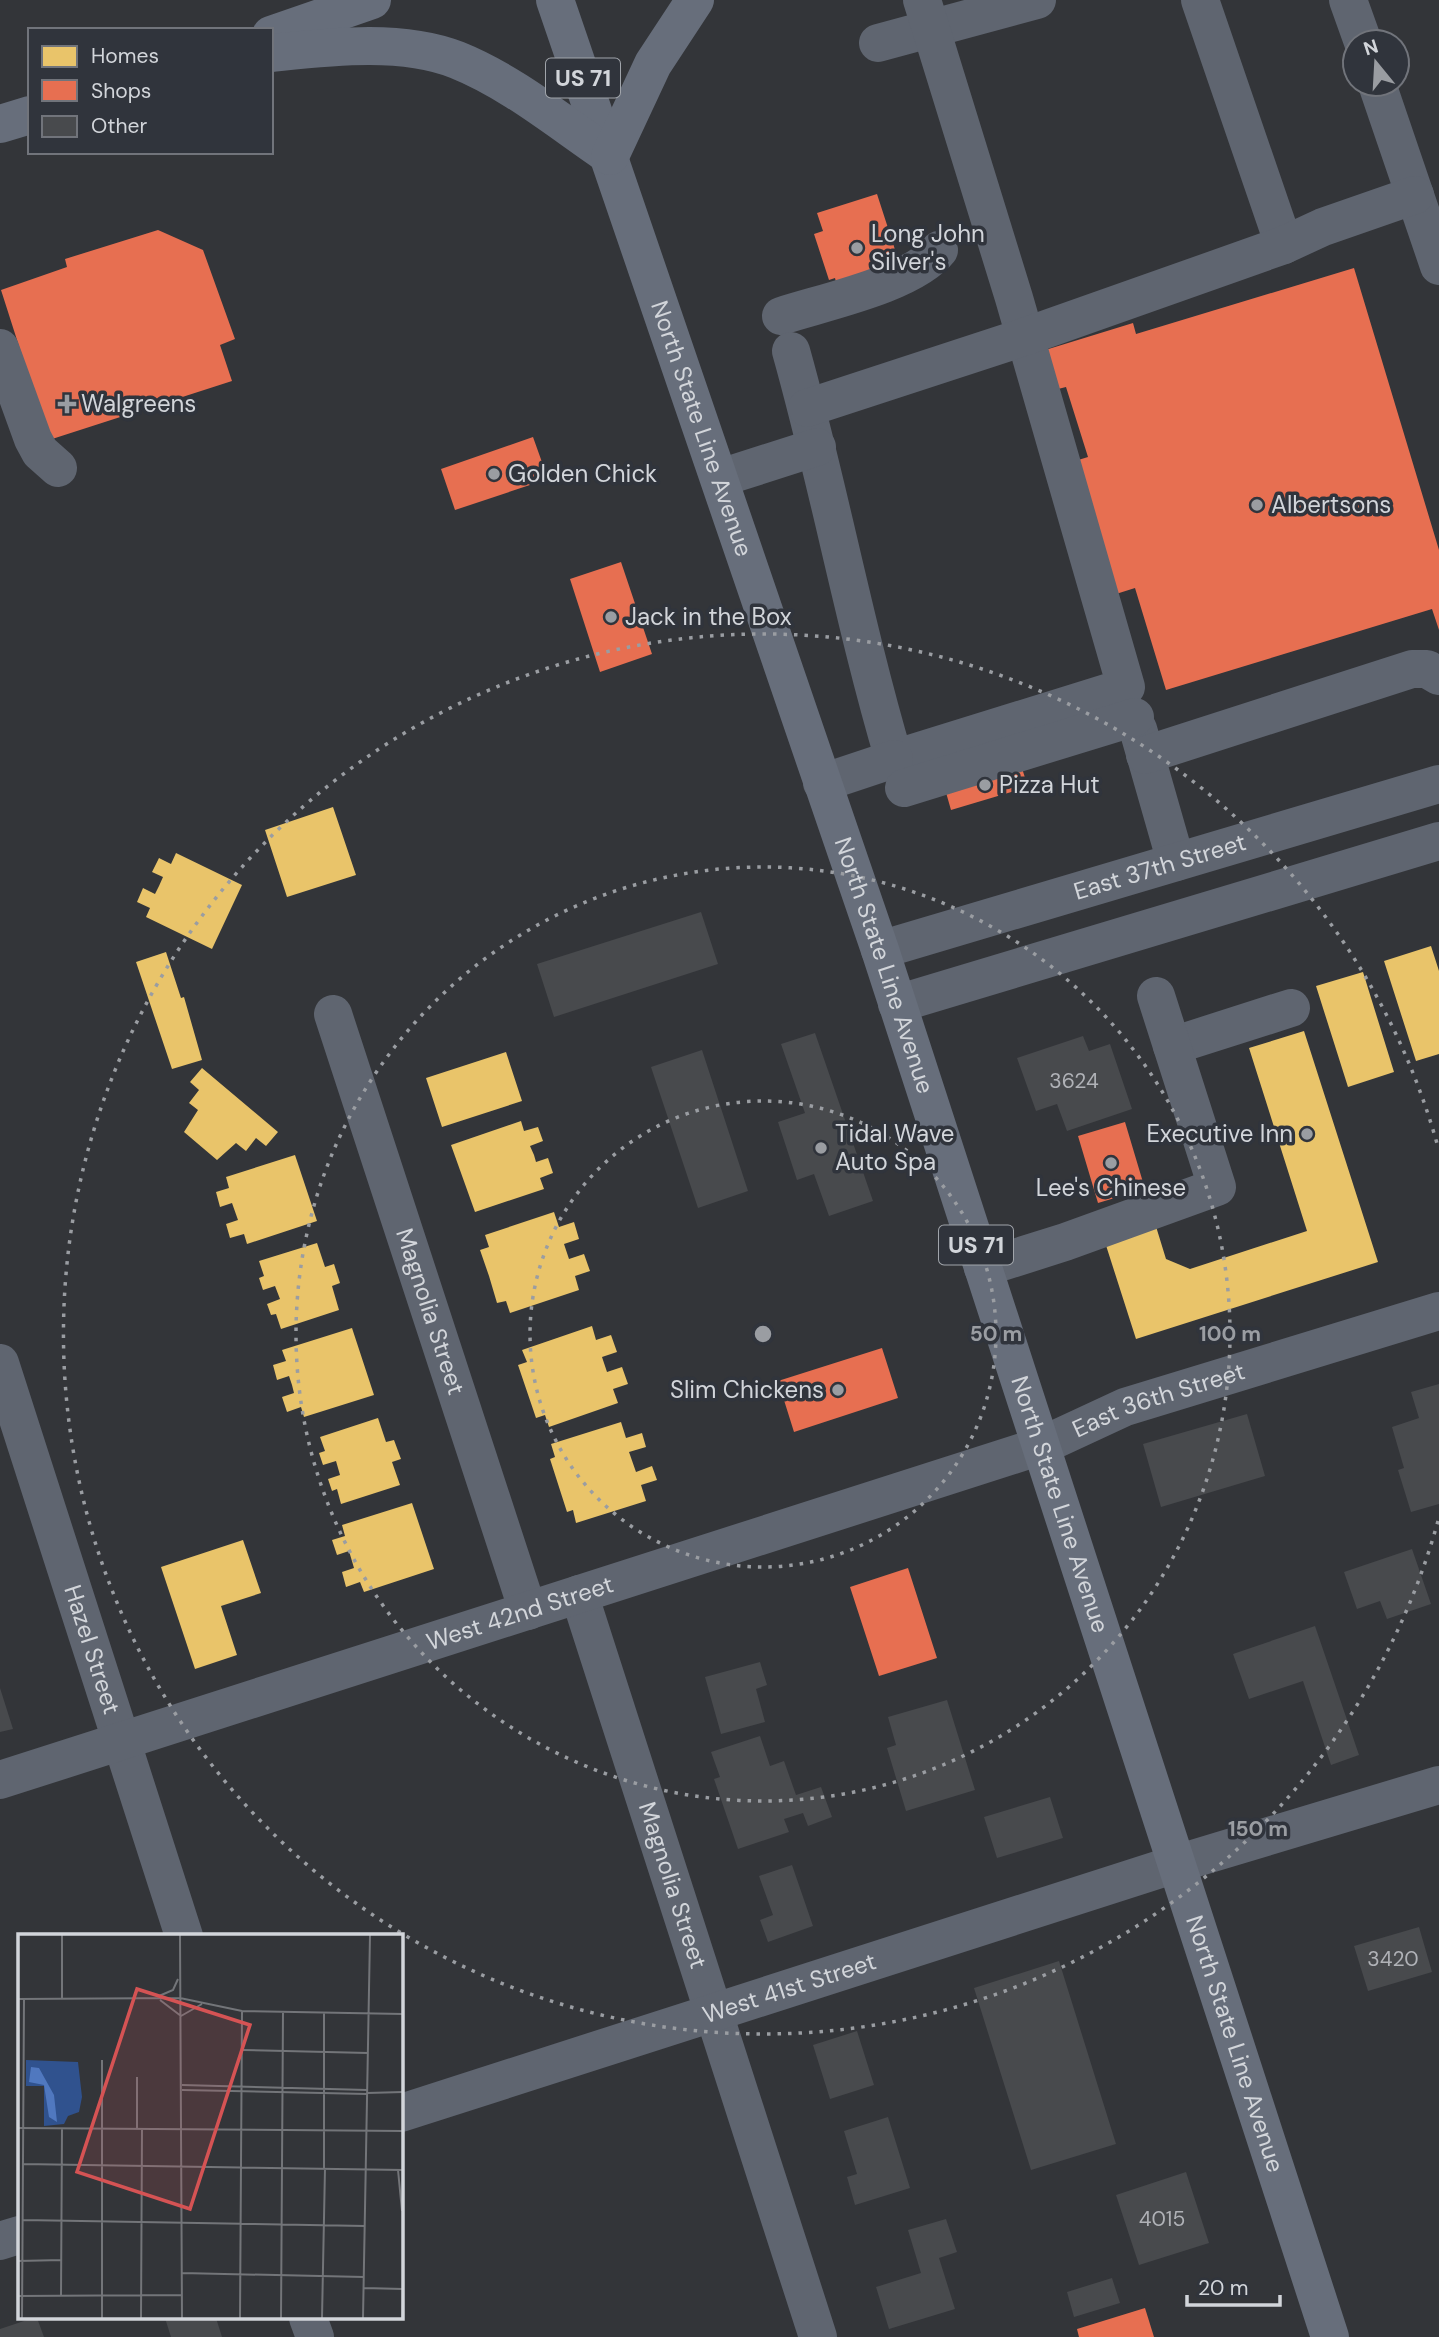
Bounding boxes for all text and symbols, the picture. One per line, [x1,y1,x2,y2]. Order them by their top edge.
legend [28,28,273,154]
north arrow [1341,28,1411,98]
text: N [1360,33,1381,61]
text: Homes [91,42,159,70]
road number: US 71 [546,58,620,97]
text: Shops [91,77,151,105]
text: Other [91,112,147,140]
place label: Long John Silver's [871,218,985,277]
marker: Long John Silver's [849,240,865,256]
street label: North State Line Avenue [644,296,760,560]
place label: Walgreens [81,388,196,419]
marker: Walgreens [59,396,75,412]
place label: Golden Chick [508,458,657,489]
marker: Golden Chick [486,466,502,482]
place label: Albertsons [1271,489,1391,520]
marker: Albertsons [1249,497,1265,513]
place label: Jack in the Box [625,601,792,632]
marker: Jack in the Box [603,609,619,625]
place label: Pizza Hut [999,769,1100,800]
marker: Pizza Hut [977,777,993,793]
street label: East 37th Street [1070,826,1250,907]
street label: North State Line Avenue [828,833,942,1097]
house number: 3624 [1049,1067,1099,1095]
place label: Tidal Wave Auto Spa [835,1118,954,1177]
place label: Executive Inn [1147,1118,1293,1149]
marker: Executive Inn [1299,1126,1315,1142]
marker: Tidal Wave Auto Spa [813,1140,829,1156]
marker: Lee's Chinese [1103,1155,1119,1171]
place label: Lee's Chinese [1036,1172,1186,1203]
street label: Magnolia Street [389,1224,472,1399]
road number: US 71 [939,1226,1013,1264]
text: 50 m [970,1320,1022,1348]
text: 100 m [1199,1320,1261,1348]
centre of rings [751,1322,775,1346]
street label: East 36th Street [1067,1355,1249,1444]
street label: North State Line Avenue [1004,1372,1117,1637]
place label: Slim Chickens [670,1374,824,1405]
marker: Slim Chickens [830,1382,846,1398]
street label: West 42nd Street [422,1568,617,1657]
street label: Hazel Street [57,1581,128,1718]
street label: Magnolia Street [632,1798,714,1972]
text: 150 m [1228,1815,1288,1843]
street label: North State Line Avenue [1179,1911,1292,2176]
inset map [18,1934,402,2320]
street label: West 41st Street [699,1945,880,2030]
house number: 3420 [1367,1945,1419,1973]
house number: 4015 [1139,2205,1185,2233]
scale bar [1187,2264,1280,2308]
text: 20 m [1198,2274,1249,2302]

